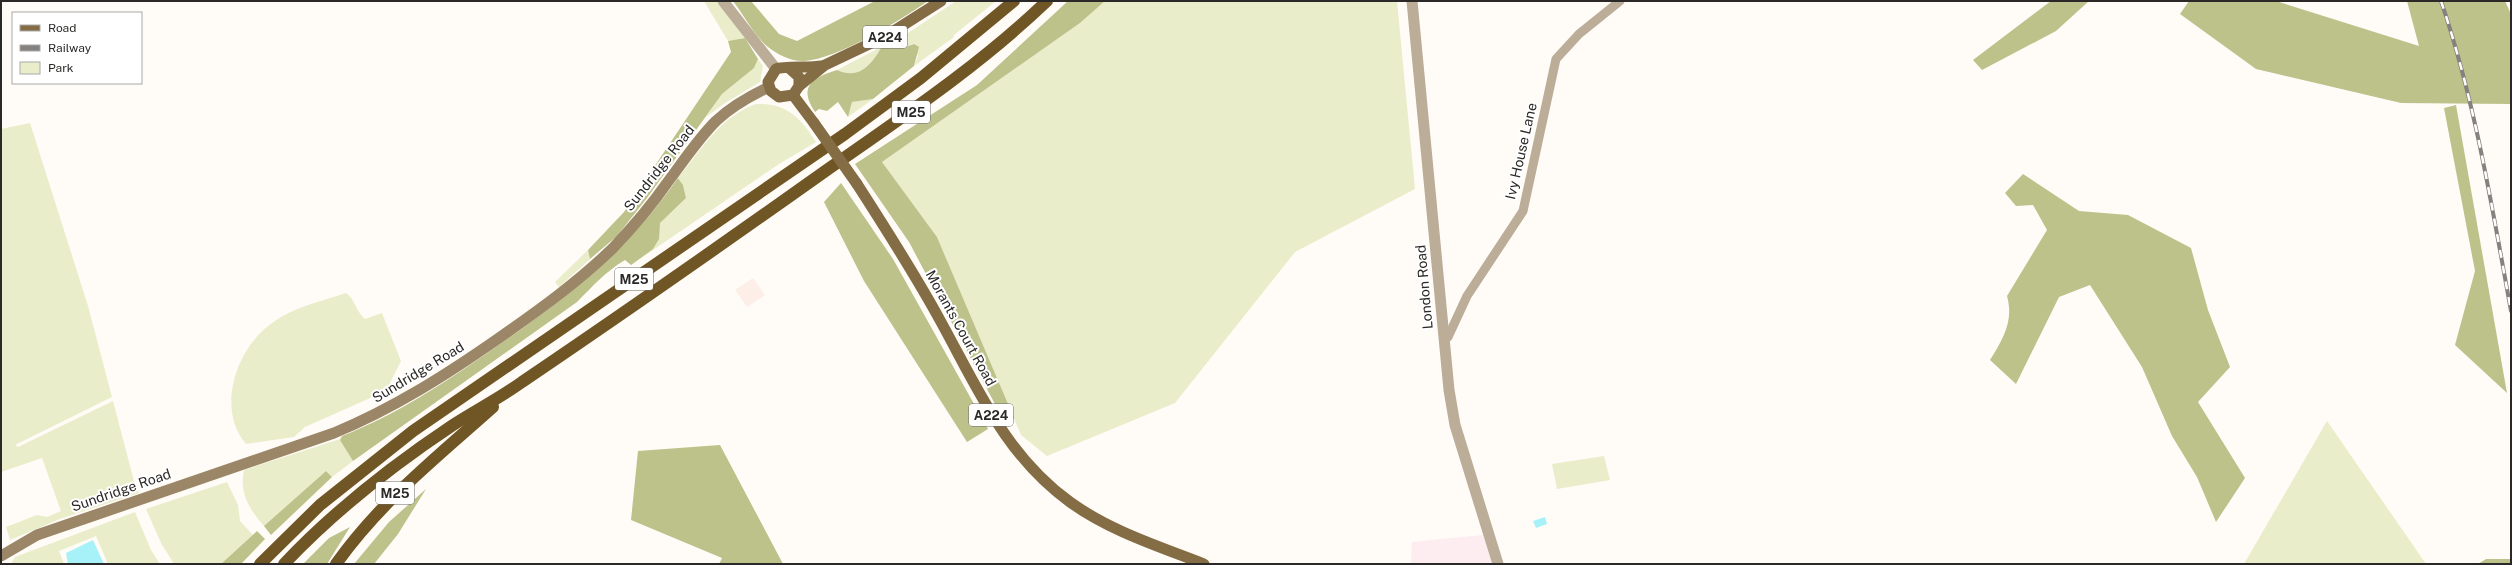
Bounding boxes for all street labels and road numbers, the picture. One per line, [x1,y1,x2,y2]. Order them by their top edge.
road number: A224 [863,26,907,48]
road number: M25 [892,101,930,123]
street label: Ivy House Lane [1502,101,1540,201]
street label: Sundridge Road [621,122,697,214]
street label: London Road [1412,244,1436,330]
street label: Morants Court Road [923,267,999,389]
road number: M25 [615,268,653,290]
street label: Sundridge Road [369,338,467,406]
road number: A224 [969,404,1013,426]
street label: Sundridge Road [69,465,173,515]
road number: M25 [376,482,414,504]

